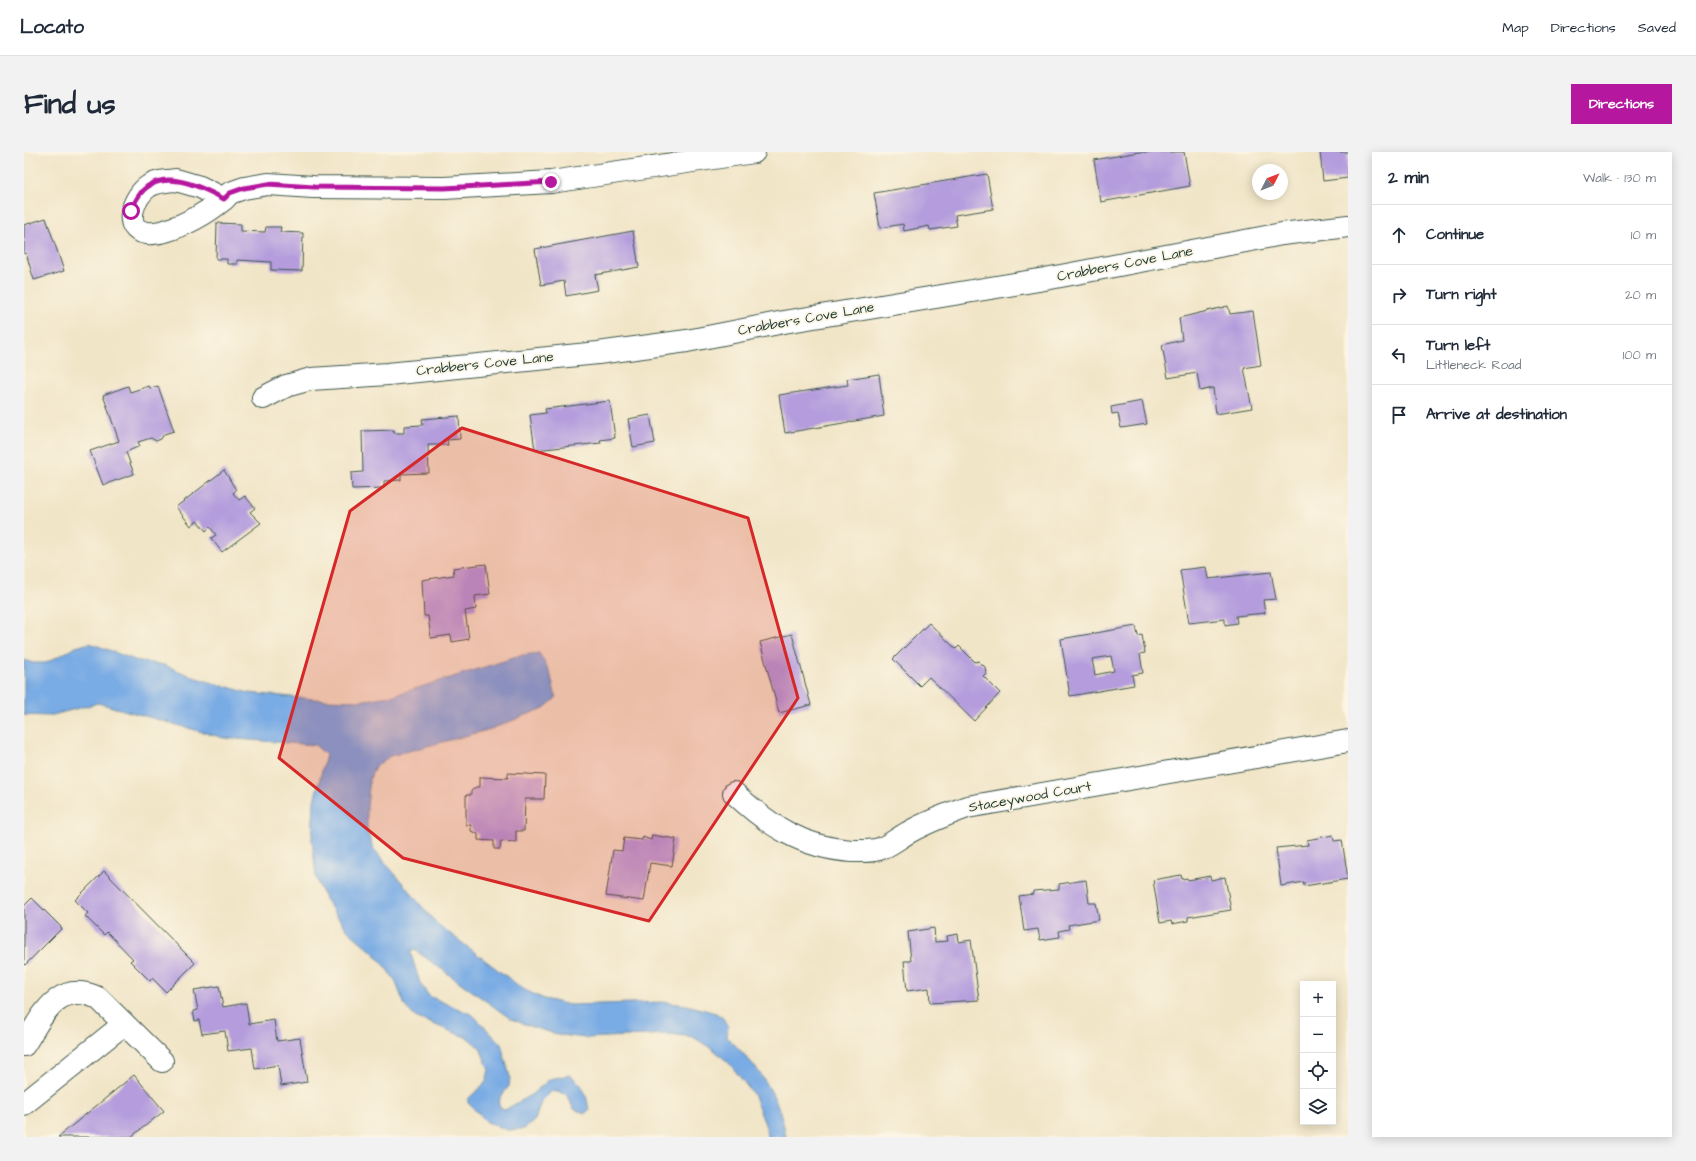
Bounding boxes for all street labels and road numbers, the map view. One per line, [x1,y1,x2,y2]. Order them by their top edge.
street label: Crabbers Cove Lane [1055,241,1195,287]
street label: Crabbers Cove Lane [736,297,876,341]
street label: Crabbers Cove Lane [415,347,555,381]
street label: Staceywood Court [967,776,1093,818]

